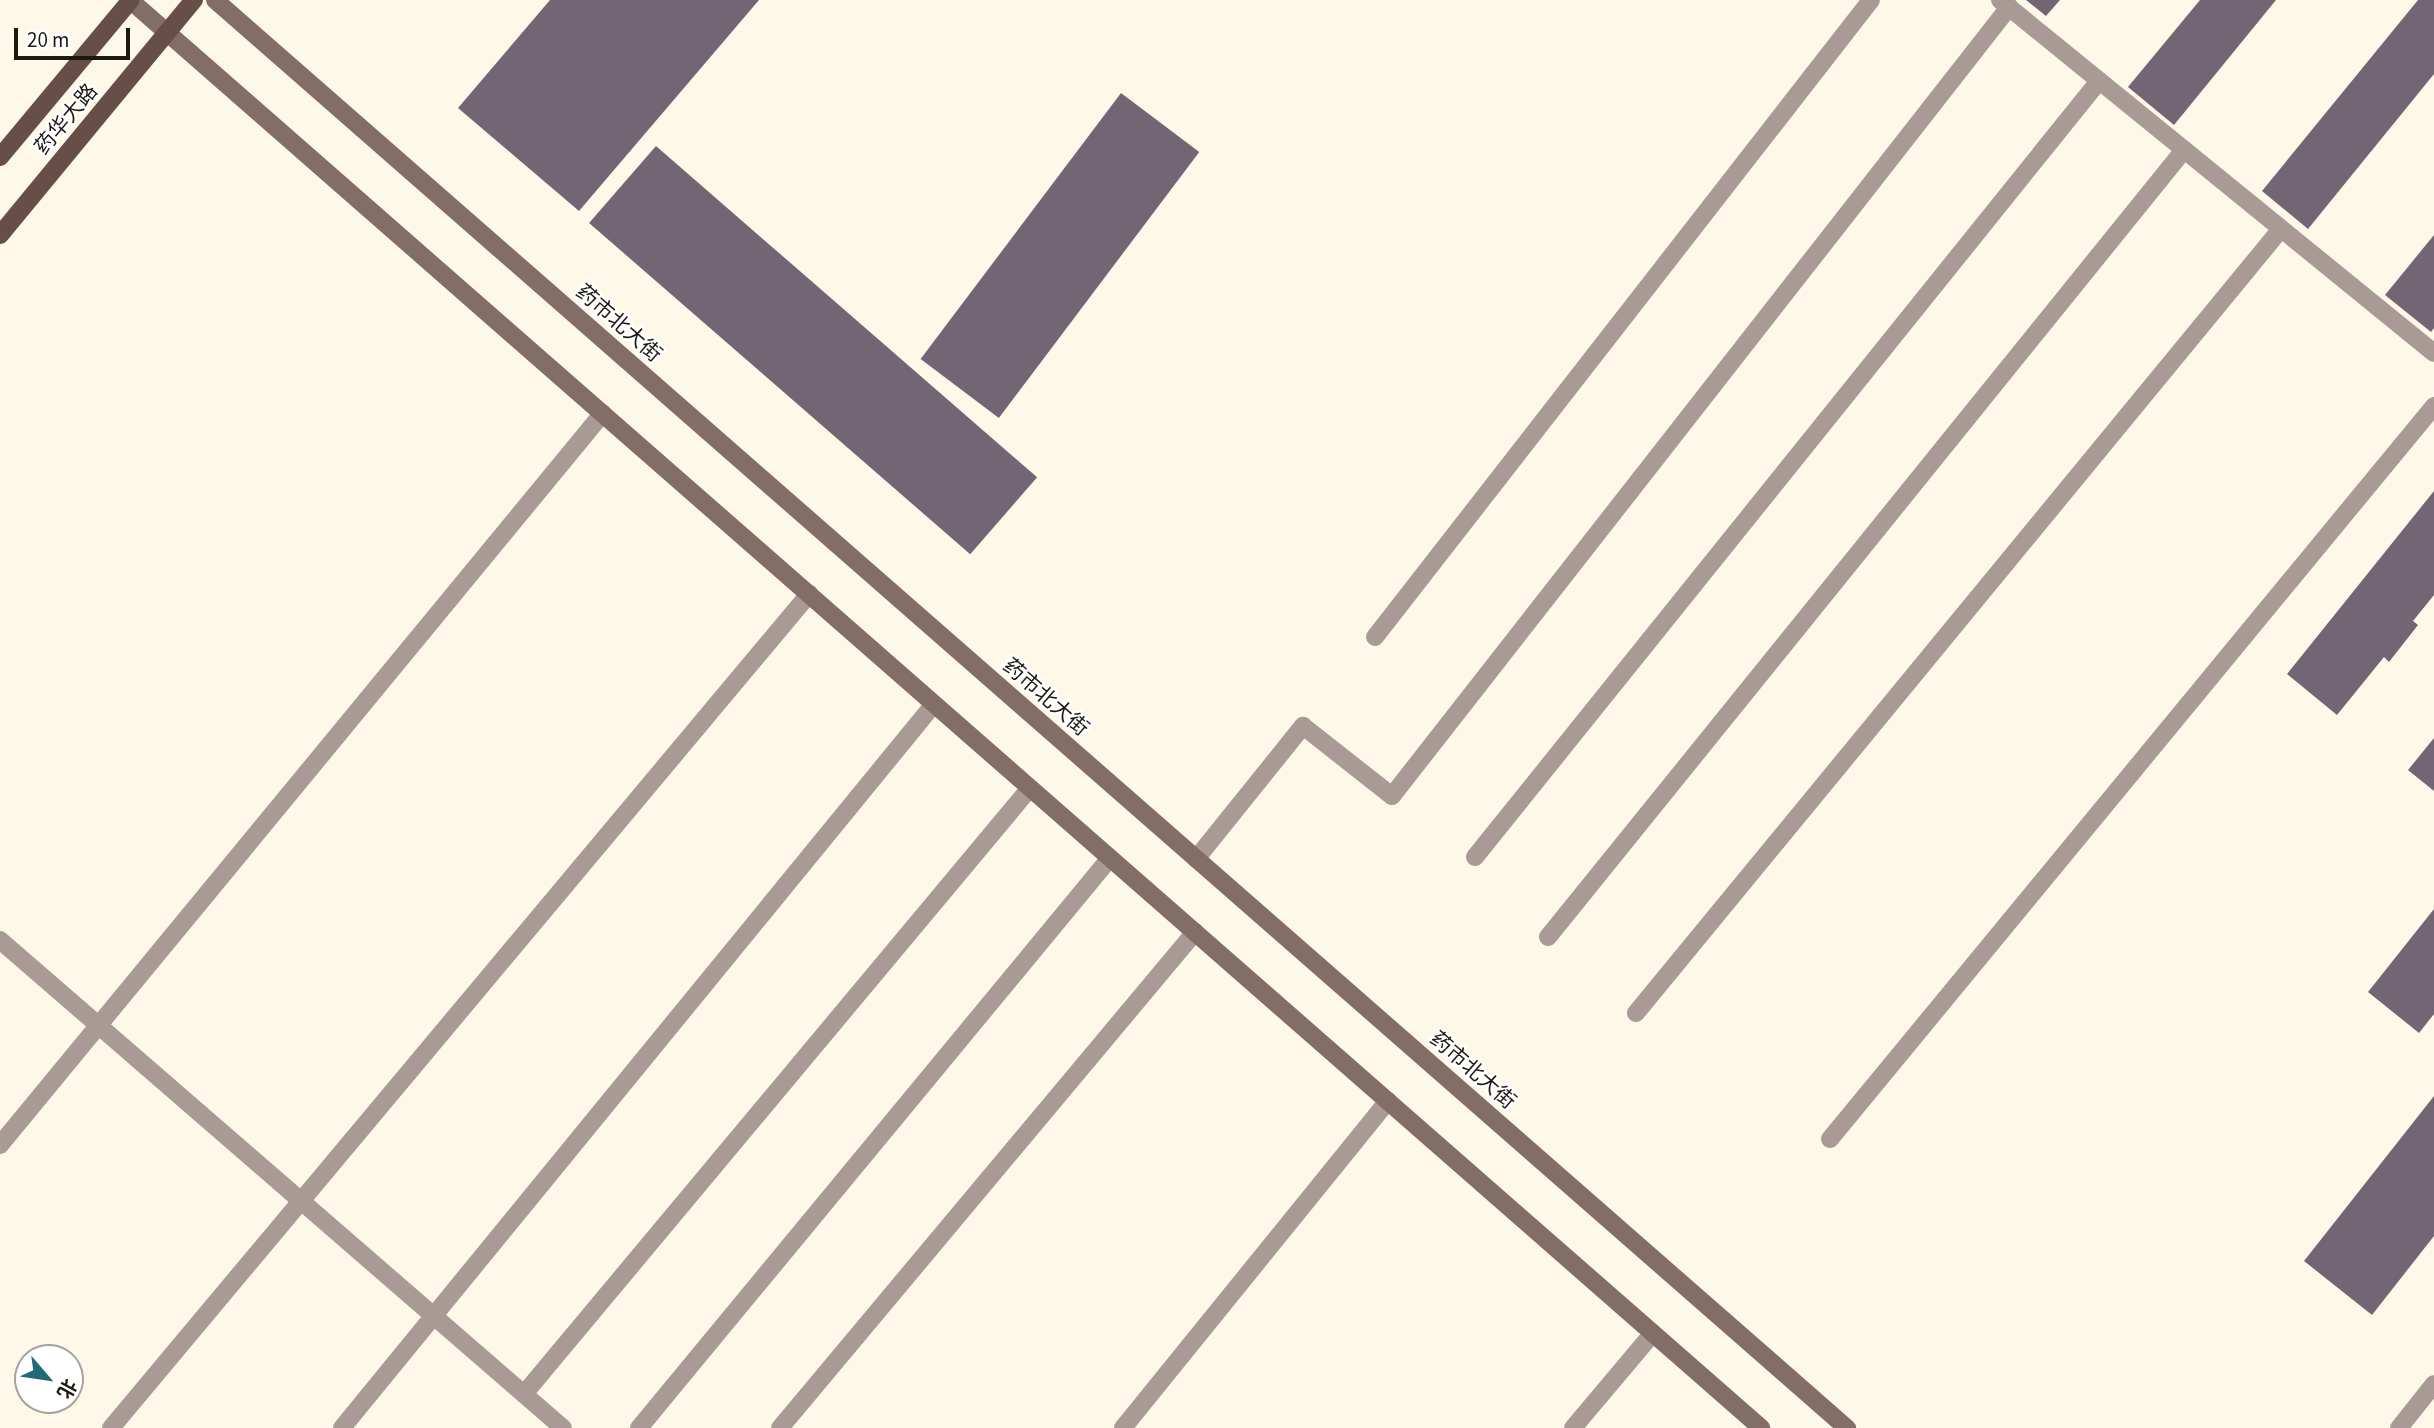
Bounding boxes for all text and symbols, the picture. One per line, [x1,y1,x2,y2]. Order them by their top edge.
scale bar [18,14,133,58]
text: 20 m [27,25,69,55]
street label: 药华大路 [29,79,103,159]
street label: 药市北大街 [571,279,667,367]
street label: 药市北大街 [998,653,1094,741]
street label: 药市北大街 [1425,1026,1521,1114]
north arrow [14,1344,84,1414]
text: 北 [50,1374,82,1403]

